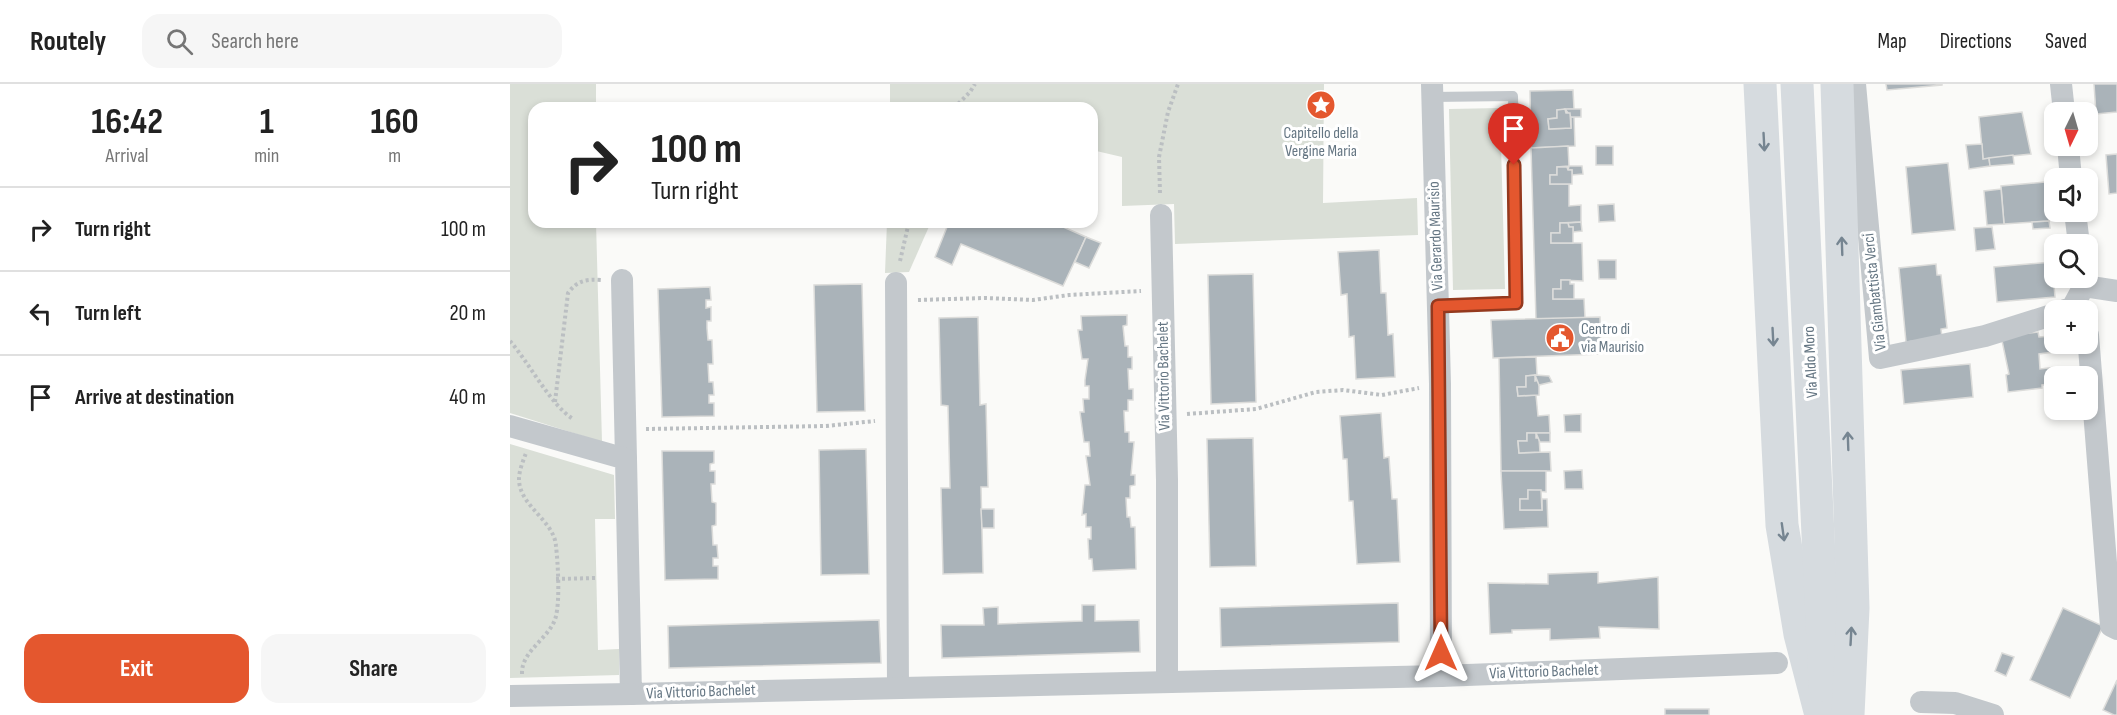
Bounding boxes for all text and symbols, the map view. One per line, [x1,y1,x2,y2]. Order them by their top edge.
search box [142,14,562,68]
text: Routely [30,25,106,58]
icon: search [163,25,196,58]
text: Search here [211,28,299,55]
text: Map [1877,29,1907,54]
text: Directions [1940,29,2012,54]
text: Saved [2045,29,2087,54]
place icon: Capitello della Vergine Maria [1305,89,1337,121]
text: 16:42 [91,101,163,144]
text: 1 [260,101,274,144]
text: 160 [371,101,419,144]
north arrow [2044,102,2098,156]
map controls [2044,102,2098,420]
pin [1488,103,1539,165]
icon: arrive [1497,112,1530,145]
text: 100 m [651,124,742,175]
place label: Capitello della Vergine Maria [1284,124,1358,161]
icon: right [552,126,630,204]
one-way arrow [1759,132,1770,152]
text: Arrival [106,144,149,168]
text: min [254,144,279,168]
text: m [388,144,401,168]
button: sound [2044,168,2098,222]
text: Turn right [651,175,738,207]
street label: Via Gerardo Maurisio [1425,181,1447,291]
icon: right [24,213,57,246]
text: Turn right [75,216,151,243]
text: 100 m [441,216,486,243]
street label: Via Giambattista Verci [1859,232,1891,352]
button: search [2044,234,2098,288]
one-way arrow [1836,236,1848,256]
icon: left [24,297,57,330]
text: Turn left [75,300,141,327]
text: 20 m [450,300,486,327]
button: + [2044,300,2098,354]
place label: Centro di via Maurisio [1581,320,1644,357]
street label: Via Vittorio Bachelet [1154,321,1174,431]
public building icon: Centro di via Maurisio [1544,322,1576,354]
street label: Via Aldo Moro [1800,326,1822,398]
one-way arrow [1768,327,1779,347]
button: − [2044,366,2098,420]
icon: arrive [24,381,57,414]
text: Arrive at destination [75,384,234,411]
text: 40 m [449,384,486,411]
one-way arrow [1842,431,1854,451]
one-way arrow [1778,521,1789,541]
position arrow [1409,621,1473,685]
one-way arrow [1846,626,1857,646]
button: Exit [24,634,249,703]
button: Share [261,634,486,703]
street label: Via Vittorio Bachelet [1489,661,1599,683]
street label: Via Vittorio Bachelet [646,681,756,703]

